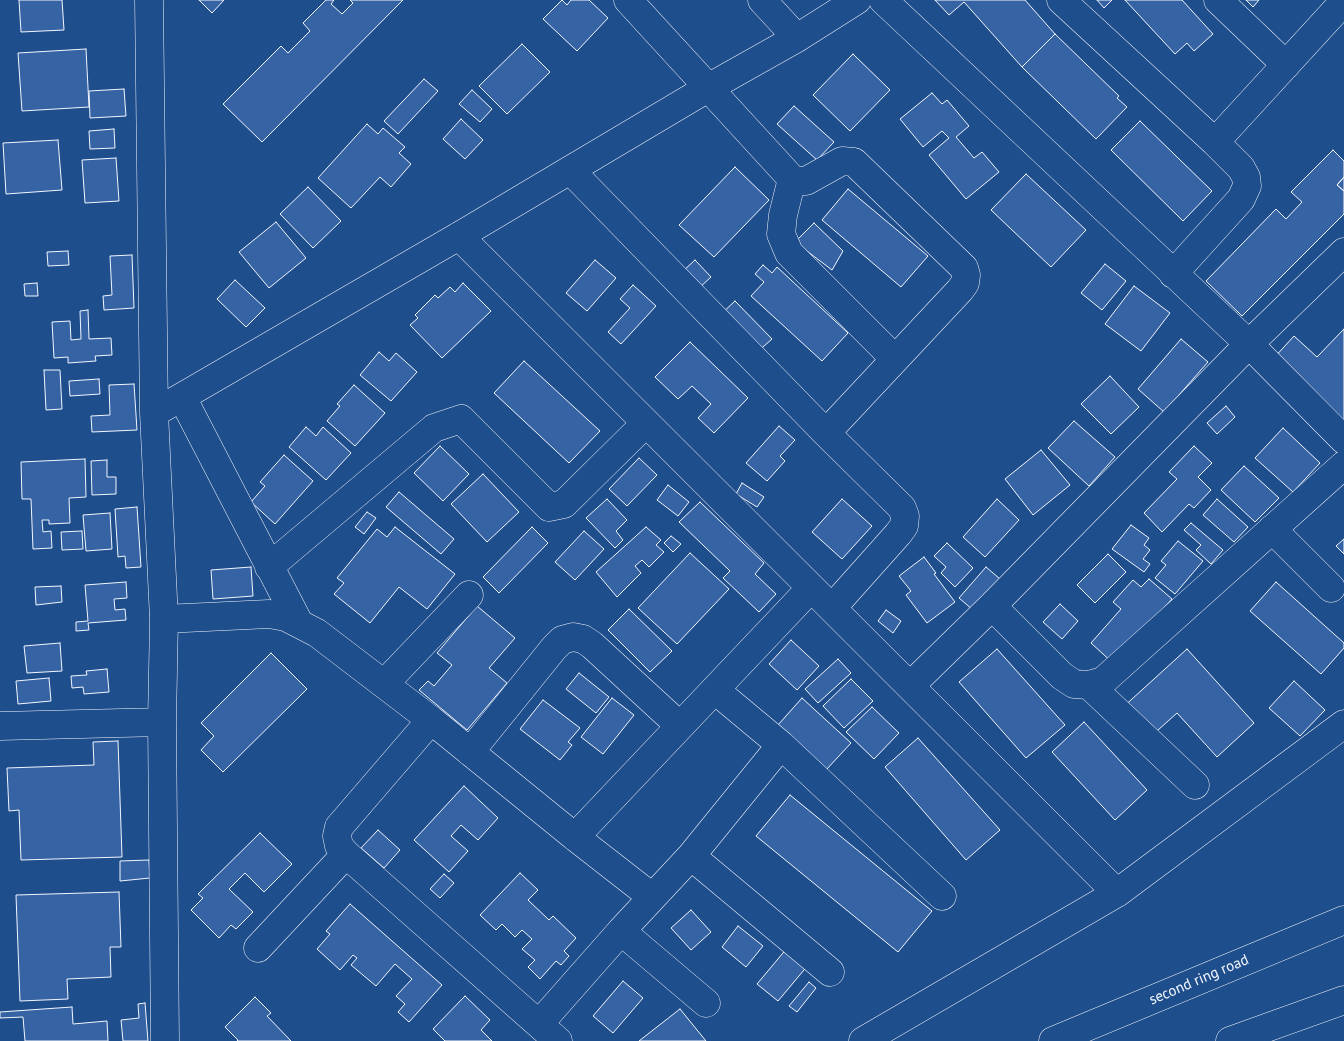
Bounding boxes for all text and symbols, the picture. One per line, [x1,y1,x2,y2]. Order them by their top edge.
street label: second ring road [1146,951,1252,1009]

